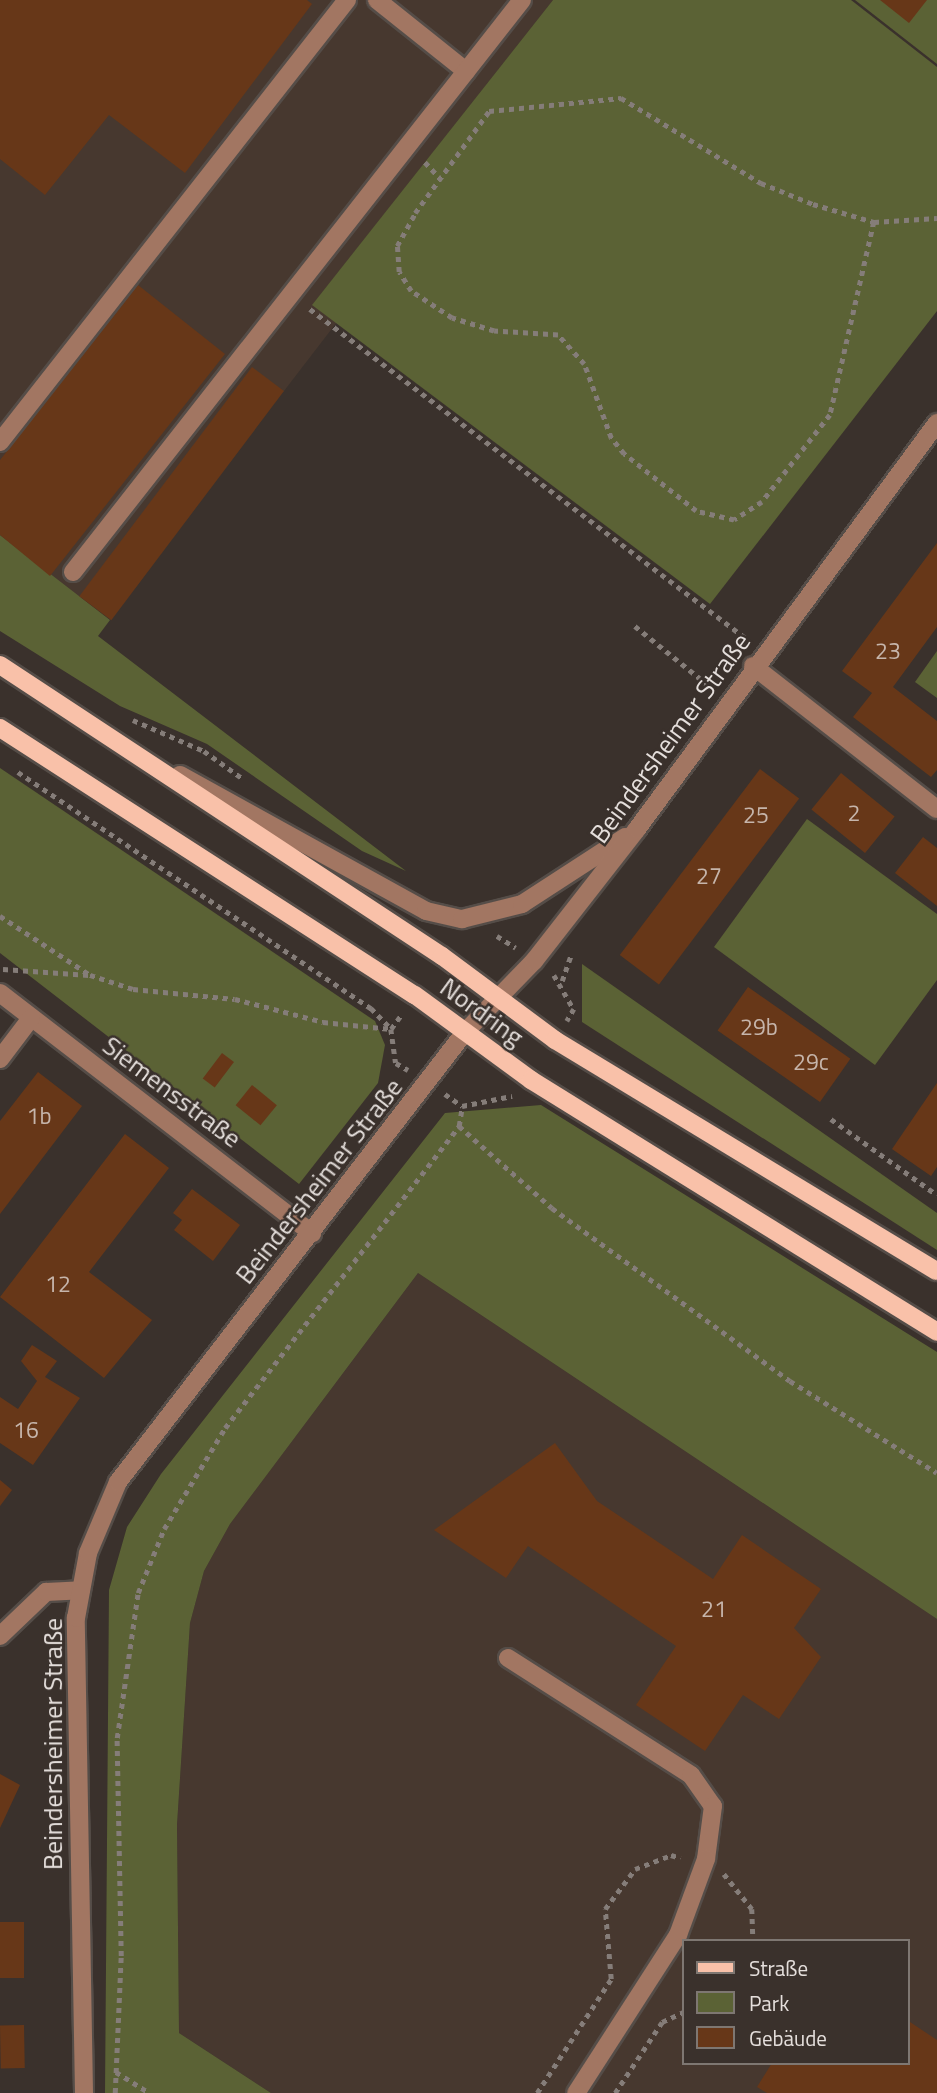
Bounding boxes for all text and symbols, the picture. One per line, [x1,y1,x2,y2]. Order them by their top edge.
street label: Beindersheimer Straße [583,627,757,849]
house number: 23 [875,637,901,665]
house number: 2 [848,799,860,827]
house number: 25 [743,801,769,829]
house number: 27 [696,862,722,890]
street label: Nordring [434,971,530,1053]
house number: 29b [740,1013,778,1041]
street label: Siemensstraße [97,1030,247,1154]
house number: 29c [793,1048,829,1076]
street label: Beindersheimer Straße [229,1072,409,1290]
house number: 1b [27,1102,51,1130]
house number: 12 [45,1270,71,1298]
house number: 16 [13,1416,39,1444]
house number: 21 [701,1595,727,1623]
street label: Beindersheimer Straße [37,1618,69,1870]
legend [682,1939,909,2065]
text: Straße [749,1952,808,1984]
text: Park [749,1987,789,2019]
text: Gebäude [749,2022,827,2054]

